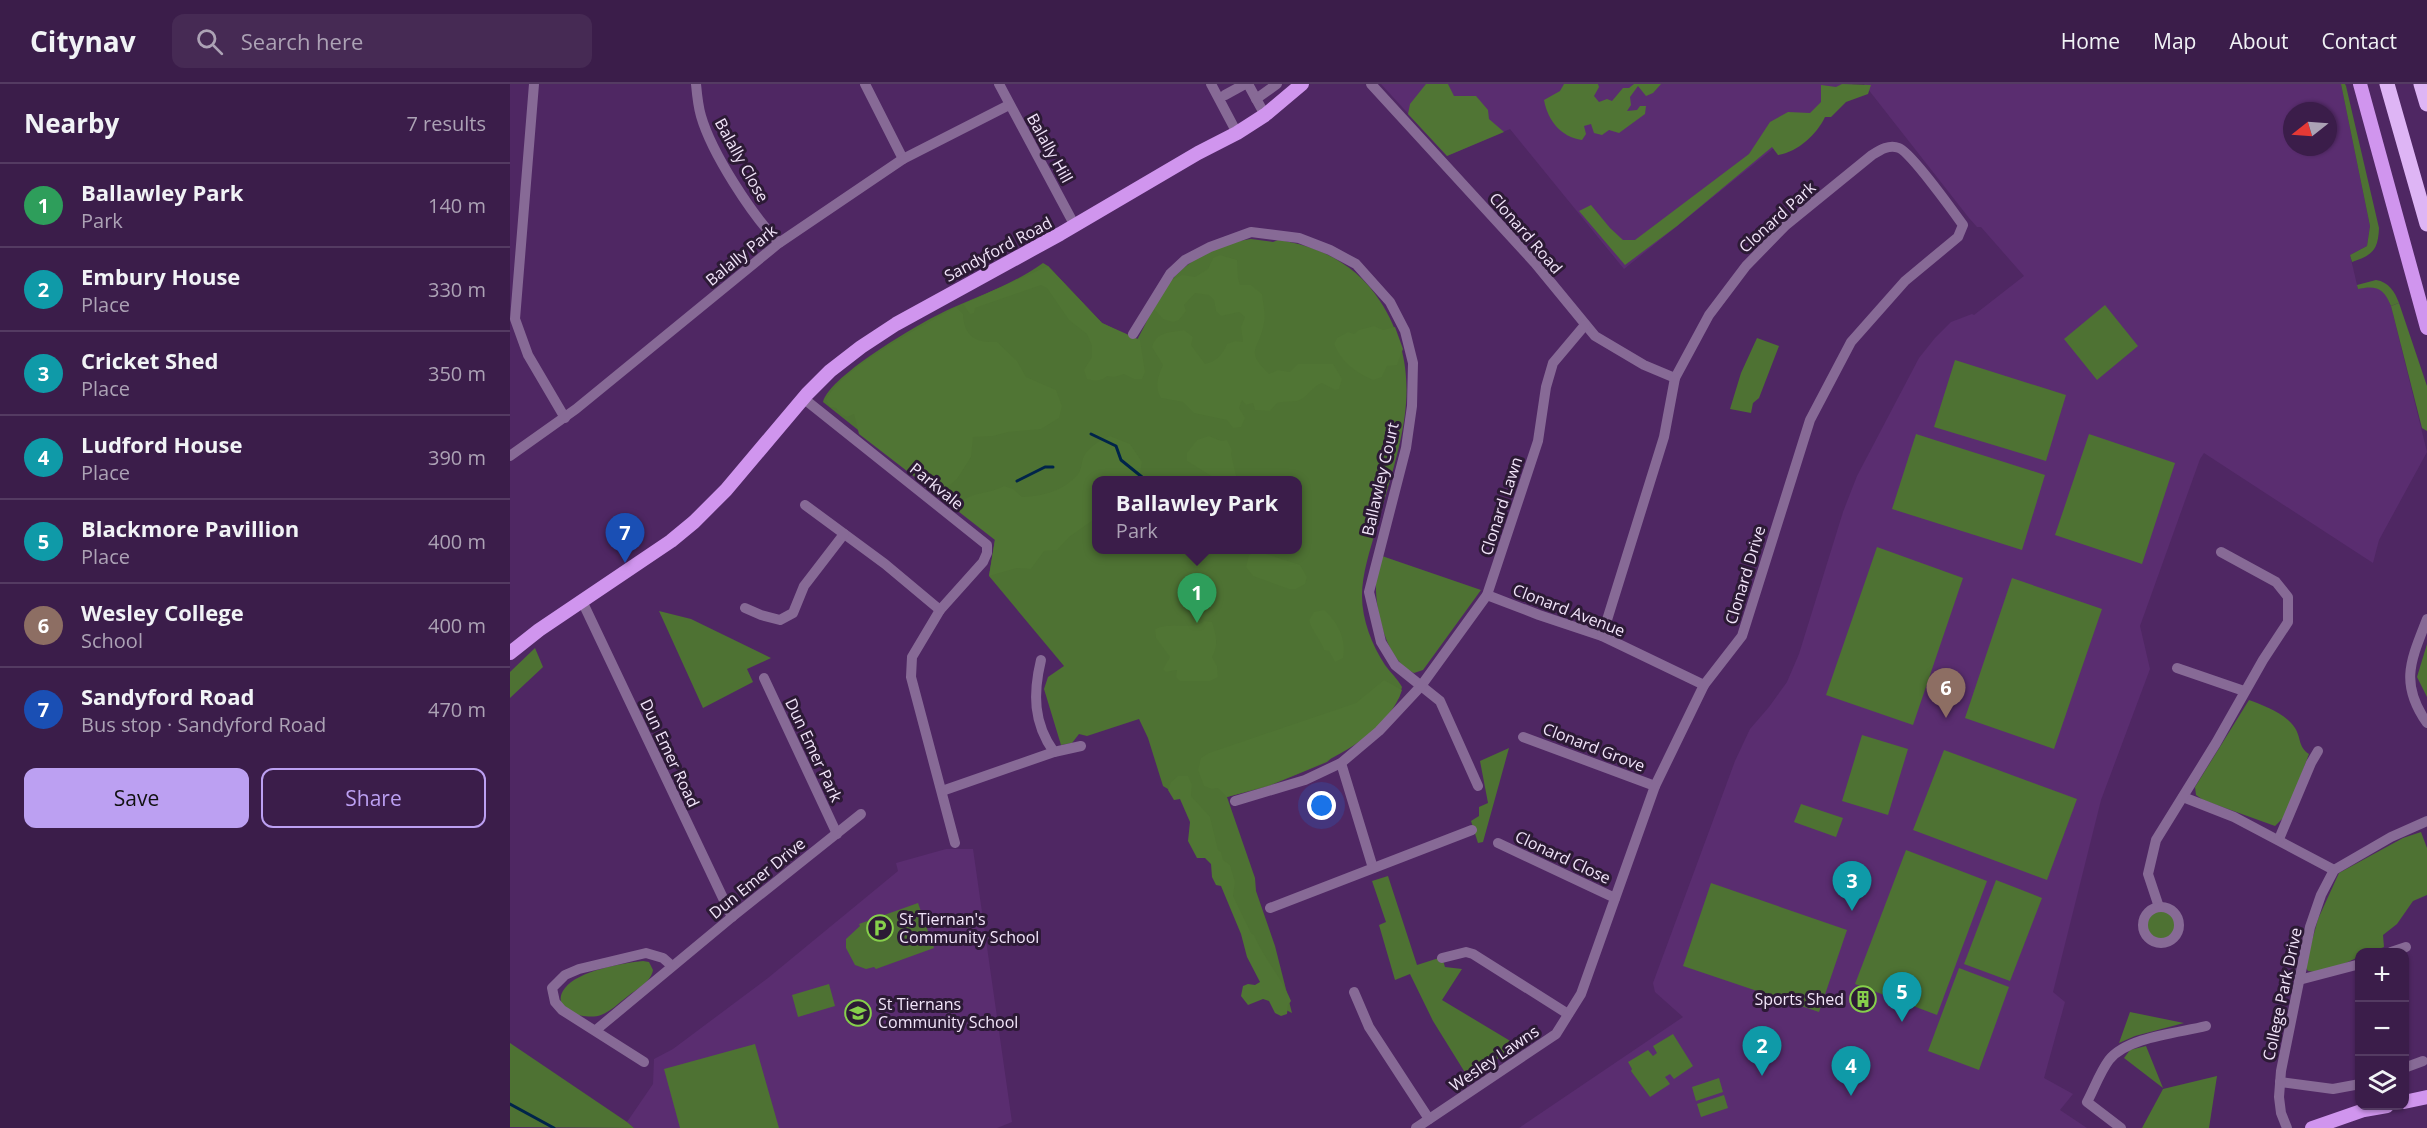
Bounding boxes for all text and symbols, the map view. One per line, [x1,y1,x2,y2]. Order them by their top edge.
search box [172,14,592,68]
text: Citynav [30,22,136,60]
icon: search [193,25,226,58]
text: Search here [241,26,363,56]
text: Home [2061,27,2120,55]
text: Map [2153,27,2196,55]
text: About [2229,27,2289,55]
text: Contact [2322,27,2397,55]
north arrow [2283,102,2337,156]
text: Nearby [24,105,119,141]
street label: Balally Hill [1022,109,1078,187]
text: 7 results [406,110,486,137]
street label: Balally Close [710,114,774,206]
street label: Clonard Park [1734,176,1821,257]
text: Ballawley Park [81,177,243,207]
street label: Clonard Road [1485,188,1567,278]
text: 1 [38,192,49,219]
text: 140 m [428,192,486,219]
text: Park [81,207,123,234]
street label: Sandyford Road [940,211,1056,287]
street label: Balally Park [701,219,782,291]
text: Embury House [81,261,240,291]
text: 2 [38,276,49,303]
text: 330 m [428,276,486,303]
text: Place [81,291,130,318]
text: Cricket Shed [81,345,218,375]
text: 3 [38,360,49,387]
text: 350 m [428,360,486,387]
text: Place [81,375,130,402]
street label: Ballawley Court [1356,420,1404,538]
text: Ludford House [81,429,242,459]
text: 4 [38,444,49,471]
text: 390 m [428,444,486,471]
street label: Clonard Lawn [1475,454,1527,558]
street label: Parkvale [905,458,969,514]
text: Place [81,459,130,486]
popup [1092,476,1302,554]
text: Ballawley Park [1116,487,1278,517]
text: Blackmore Pavillion [81,513,299,543]
pin: 7 [606,514,644,563]
text: Park [1116,517,1158,544]
street label: Clonard Drive [1720,523,1770,627]
text: 5 [38,528,49,555]
text: 400 m [428,528,486,555]
text: Place [81,543,130,570]
pin: 1 [1178,574,1216,623]
street label: Clonard Avenue [1510,578,1628,642]
text: Wesley College [81,597,244,627]
text: 6 [38,612,49,639]
text: 400 m [428,612,486,639]
text: School [81,627,143,654]
pin: 6 [1926,668,1966,718]
text: Sandyford Road [81,681,254,711]
street label: Dun Emer Park [780,694,848,806]
street label: Dun Emer Road [635,695,705,811]
text: 7 [38,696,49,723]
text: 470 m [428,696,486,723]
text: Bus stop · Sandyford Road [81,711,326,738]
street label: Clonard Grove [1540,717,1648,777]
button: Save [24,768,249,828]
button: Share [261,768,486,828]
your location [1307,791,1336,820]
street label: Clonard Close [1512,825,1614,889]
street label: Dun Emer Drive [704,832,810,924]
pin: 3 [1832,862,1872,911]
place label: St Tiernan's Community School [899,908,1039,948]
parking icon: St Tiernan's Community School [865,913,895,943]
street label: College Park Drive [2257,925,2307,1062]
map controls [2355,948,2409,1110]
button: + [2355,948,2409,1002]
pin: 5 [1882,972,1922,1022]
building icon: Sports Shed [1848,984,1878,1014]
place label: Sports Shed [1754,988,1844,1010]
place label: St Tiernans Community School [878,993,1018,1033]
school or university icon: St Tiernans Community School [843,998,873,1028]
button: − [2355,1002,2409,1056]
street label: Wesley Lawns [1445,1020,1543,1096]
pin: 2 [1742,1026,1782,1076]
pin: 4 [1832,1046,1870,1096]
button: layers [2355,1056,2409,1110]

